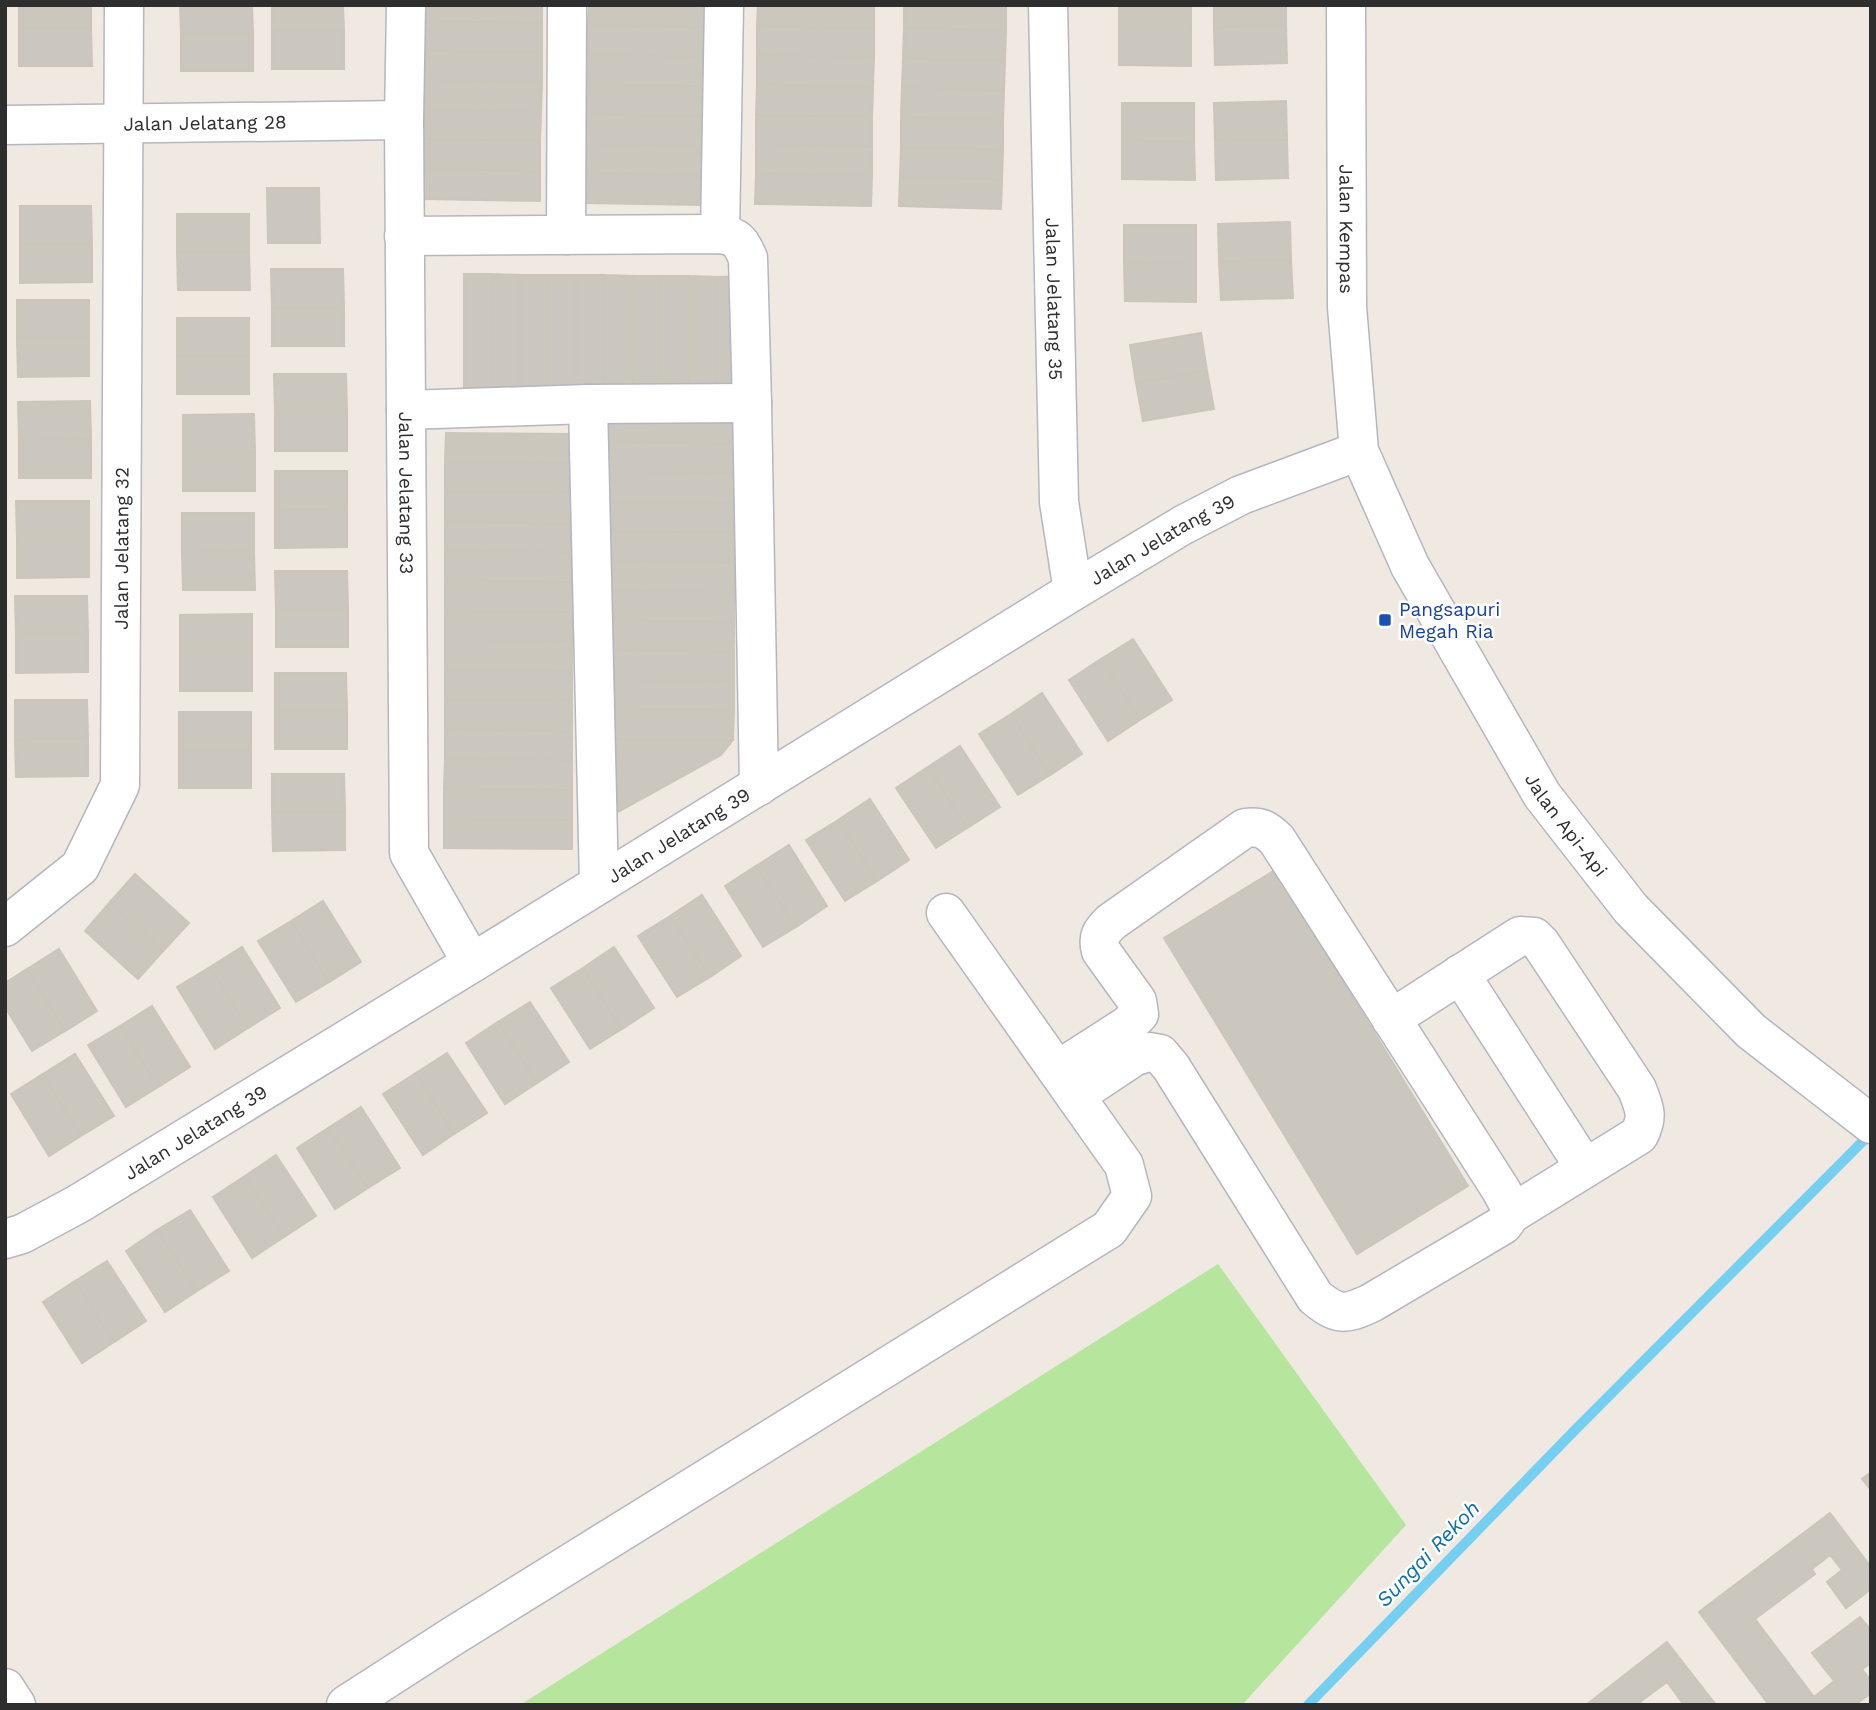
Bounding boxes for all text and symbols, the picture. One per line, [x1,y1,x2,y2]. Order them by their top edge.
street label: Jalan Jelatang 28 [123,110,287,136]
street label: Jalan Kempas [1335,164,1358,294]
street label: Jalan Jelatang 35 [1041,217,1067,380]
street label: Jalan Jelatang 33 [394,412,418,574]
street label: Jalan Jelatang 32 [110,467,134,630]
street label: Jalan Jelatang 39 [1086,489,1239,590]
place label: Pangsapuri Megah Ria [1399,598,1500,643]
marker: Pangsapuri Megah Ria [1377,612,1393,628]
street label: Jalan Api-Api [1520,769,1612,881]
street label: Jalan Jelatang 39 [603,783,754,888]
street label: Jalan Jelatang 39 [120,1080,271,1185]
water label: Sungai Rekoh [1371,1495,1485,1612]

